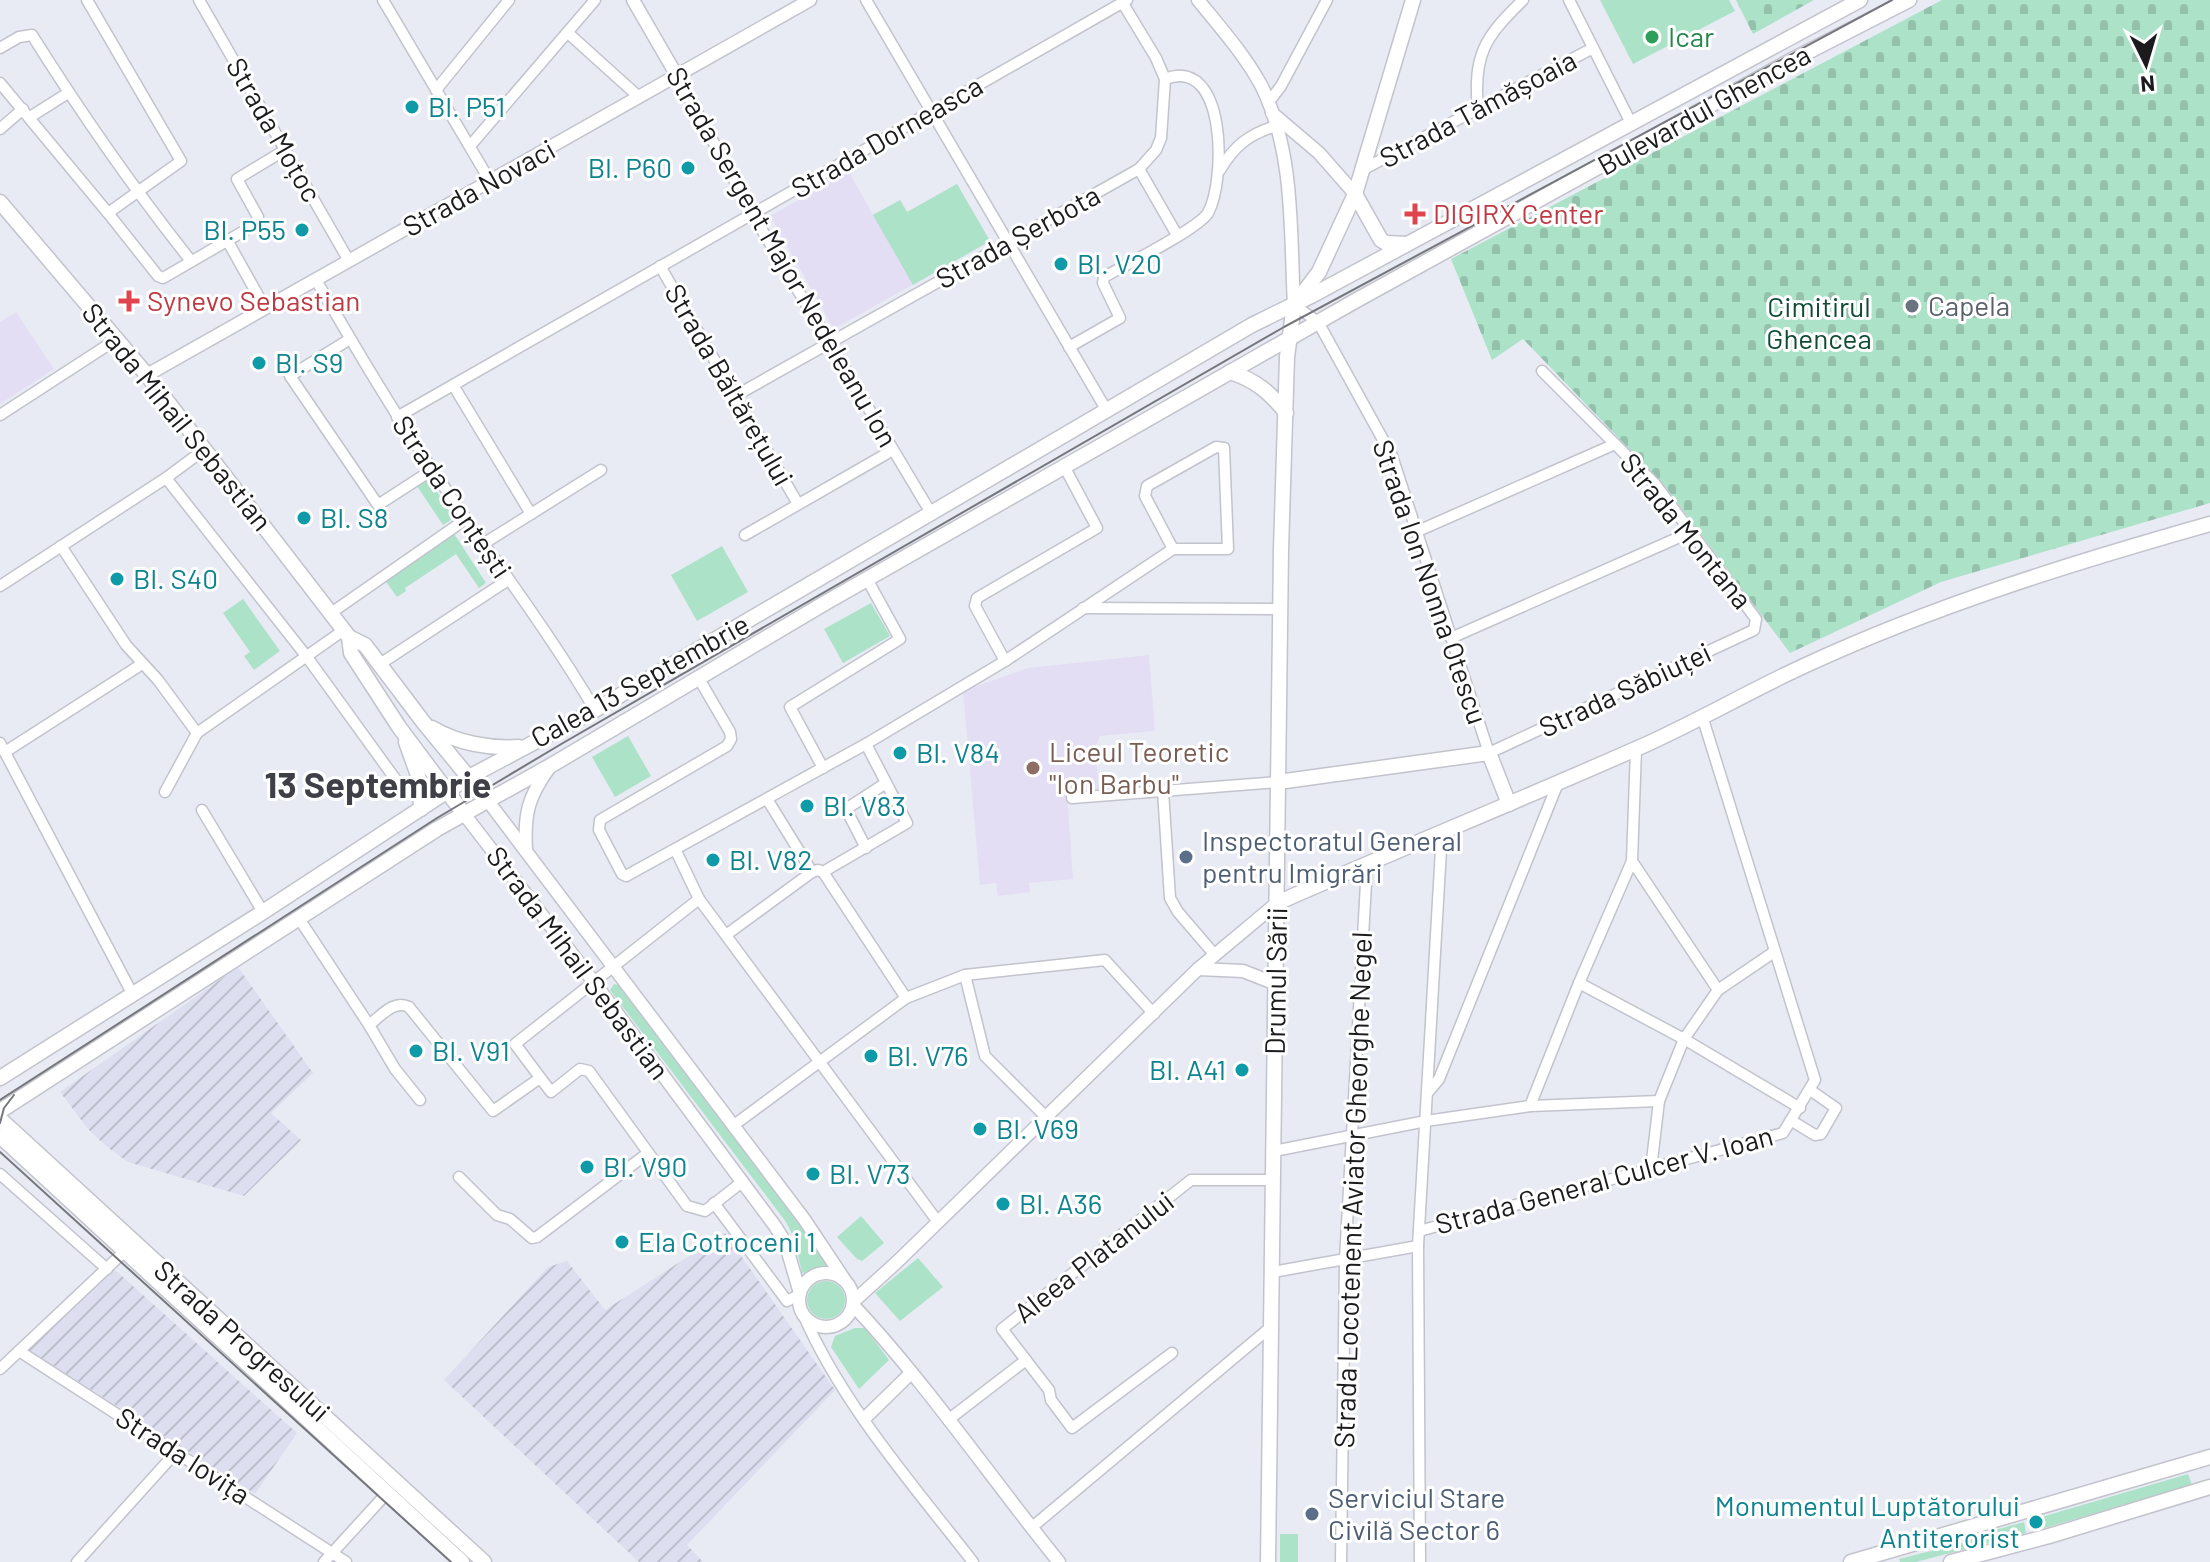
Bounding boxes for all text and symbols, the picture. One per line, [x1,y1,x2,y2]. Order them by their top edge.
place label: Icar [1668,19,1714,53]
north arrow [2106,24,2186,104]
marker: Icar [1643,28,1661,46]
street label: Bulevardul Ghencea [1591,36,1816,182]
street label: Strada Tămășoaia [1373,42,1582,174]
street label: Strada Moțoc [220,51,330,208]
street label: Strada Sergent Major Nedeleanu Ion [660,60,906,453]
street label: Strada Dorneasca [785,68,988,205]
text: N [2139,71,2156,99]
place label: Bl. P51 [428,89,505,123]
marker: Bl. P51 [403,98,421,116]
street label: Strada Novaci [396,131,561,243]
place label: Bl. P60 [588,150,672,184]
marker: Bl. P60 [679,159,697,177]
street label: Strada Șerbota [930,177,1105,295]
place label: DIGIRX Center [1433,196,1603,230]
marker: DIGIRX Center [1404,203,1426,225]
place label: Bl. P55 [203,212,286,246]
marker: Bl. P55 [293,221,311,239]
place label: Bl. V20 [1077,246,1162,280]
marker: Bl. V20 [1052,255,1070,273]
street label: Strada Băltărețului [658,278,801,491]
place label: Synevo Sebastian [147,283,360,317]
place label: Capela [1928,288,2010,322]
park label: Cimitirul Ghencea [1766,289,1872,355]
marker: Synevo Sebastian [118,290,140,312]
street label: Strada Mihail Sebastian [76,296,280,537]
marker: Capela [1903,297,1921,315]
place label: Bl. S9 [275,345,343,379]
marker: Bl. S9 [250,354,268,372]
street label: Strada Conțești [386,409,520,584]
street label: Strada Ion Nonna Otescu [1366,435,1496,728]
street label: Strada Montana [1614,446,1760,615]
place label: Bl. S8 [320,500,388,534]
marker: Bl. S8 [295,509,313,527]
place label: Bl. S40 [133,561,218,595]
marker: Bl. S40 [108,570,126,588]
street label: Calea 13 Septembrie [524,606,755,754]
street label: Strada Săbiuței [1533,634,1716,744]
place label: Liceul Teoretic "Ion Barbu" [1049,734,1229,800]
place label: Bl. V84 [916,735,1000,769]
marker: Bl. V84 [891,744,909,762]
marker: Liceul Teoretic "Ion Barbu" [1024,759,1042,777]
district label: 13 Septembrie [264,762,492,805]
place label: Bl. V83 [823,788,906,822]
marker: Bl. V83 [798,797,816,815]
place label: Inspectoratul General pentru Imigrări [1202,823,1462,889]
street label: Strada Mihail Sebastian [480,839,678,1086]
place label: Bl. V82 [729,842,812,876]
marker: Inspectoratul General pentru Imigrări [1177,848,1195,866]
marker: Bl. V82 [704,851,722,869]
street label: Drumul Sării [1257,907,1293,1055]
street label: Strada Locotenent Aviator Gheorghe Negel [1326,931,1378,1449]
place label: Bl. V91 [432,1033,510,1067]
place label: Bl. V76 [887,1038,969,1072]
marker: Bl. V91 [407,1042,425,1060]
marker: Bl. V76 [862,1047,880,1065]
place label: Bl. A41 [1149,1052,1226,1086]
marker: Bl. A41 [1233,1061,1251,1079]
place label: Bl. V69 [996,1111,1079,1145]
street label: Strada General Culcer V. Ioan [1431,1118,1776,1241]
marker: Bl. V69 [971,1120,989,1138]
place label: Bl. V90 [603,1149,687,1183]
place label: Bl. V73 [829,1156,911,1190]
marker: Bl. V90 [578,1158,596,1176]
marker: Bl. V73 [804,1165,822,1183]
street label: Aleea Platanului [1007,1183,1180,1329]
place label: Bl. A36 [1019,1186,1102,1220]
marker: Bl. A36 [994,1195,1012,1213]
place label: Ela Cotroceni 1 [638,1224,816,1258]
marker: Ela Cotroceni 1 [613,1233,631,1251]
street label: Strada Progresului [148,1252,338,1428]
street label: Strada Iovița [110,1399,257,1511]
place label: Serviciul Stare Civilă Sector 6 [1328,1480,1505,1546]
place label: Monumentul Luptătorului Antiterorist [1715,1488,2020,1554]
marker: Serviciul Stare Civilă Sector 6 [1303,1505,1321,1523]
marker: Monumentul Luptătorului Antiterorist [2027,1513,2045,1531]

